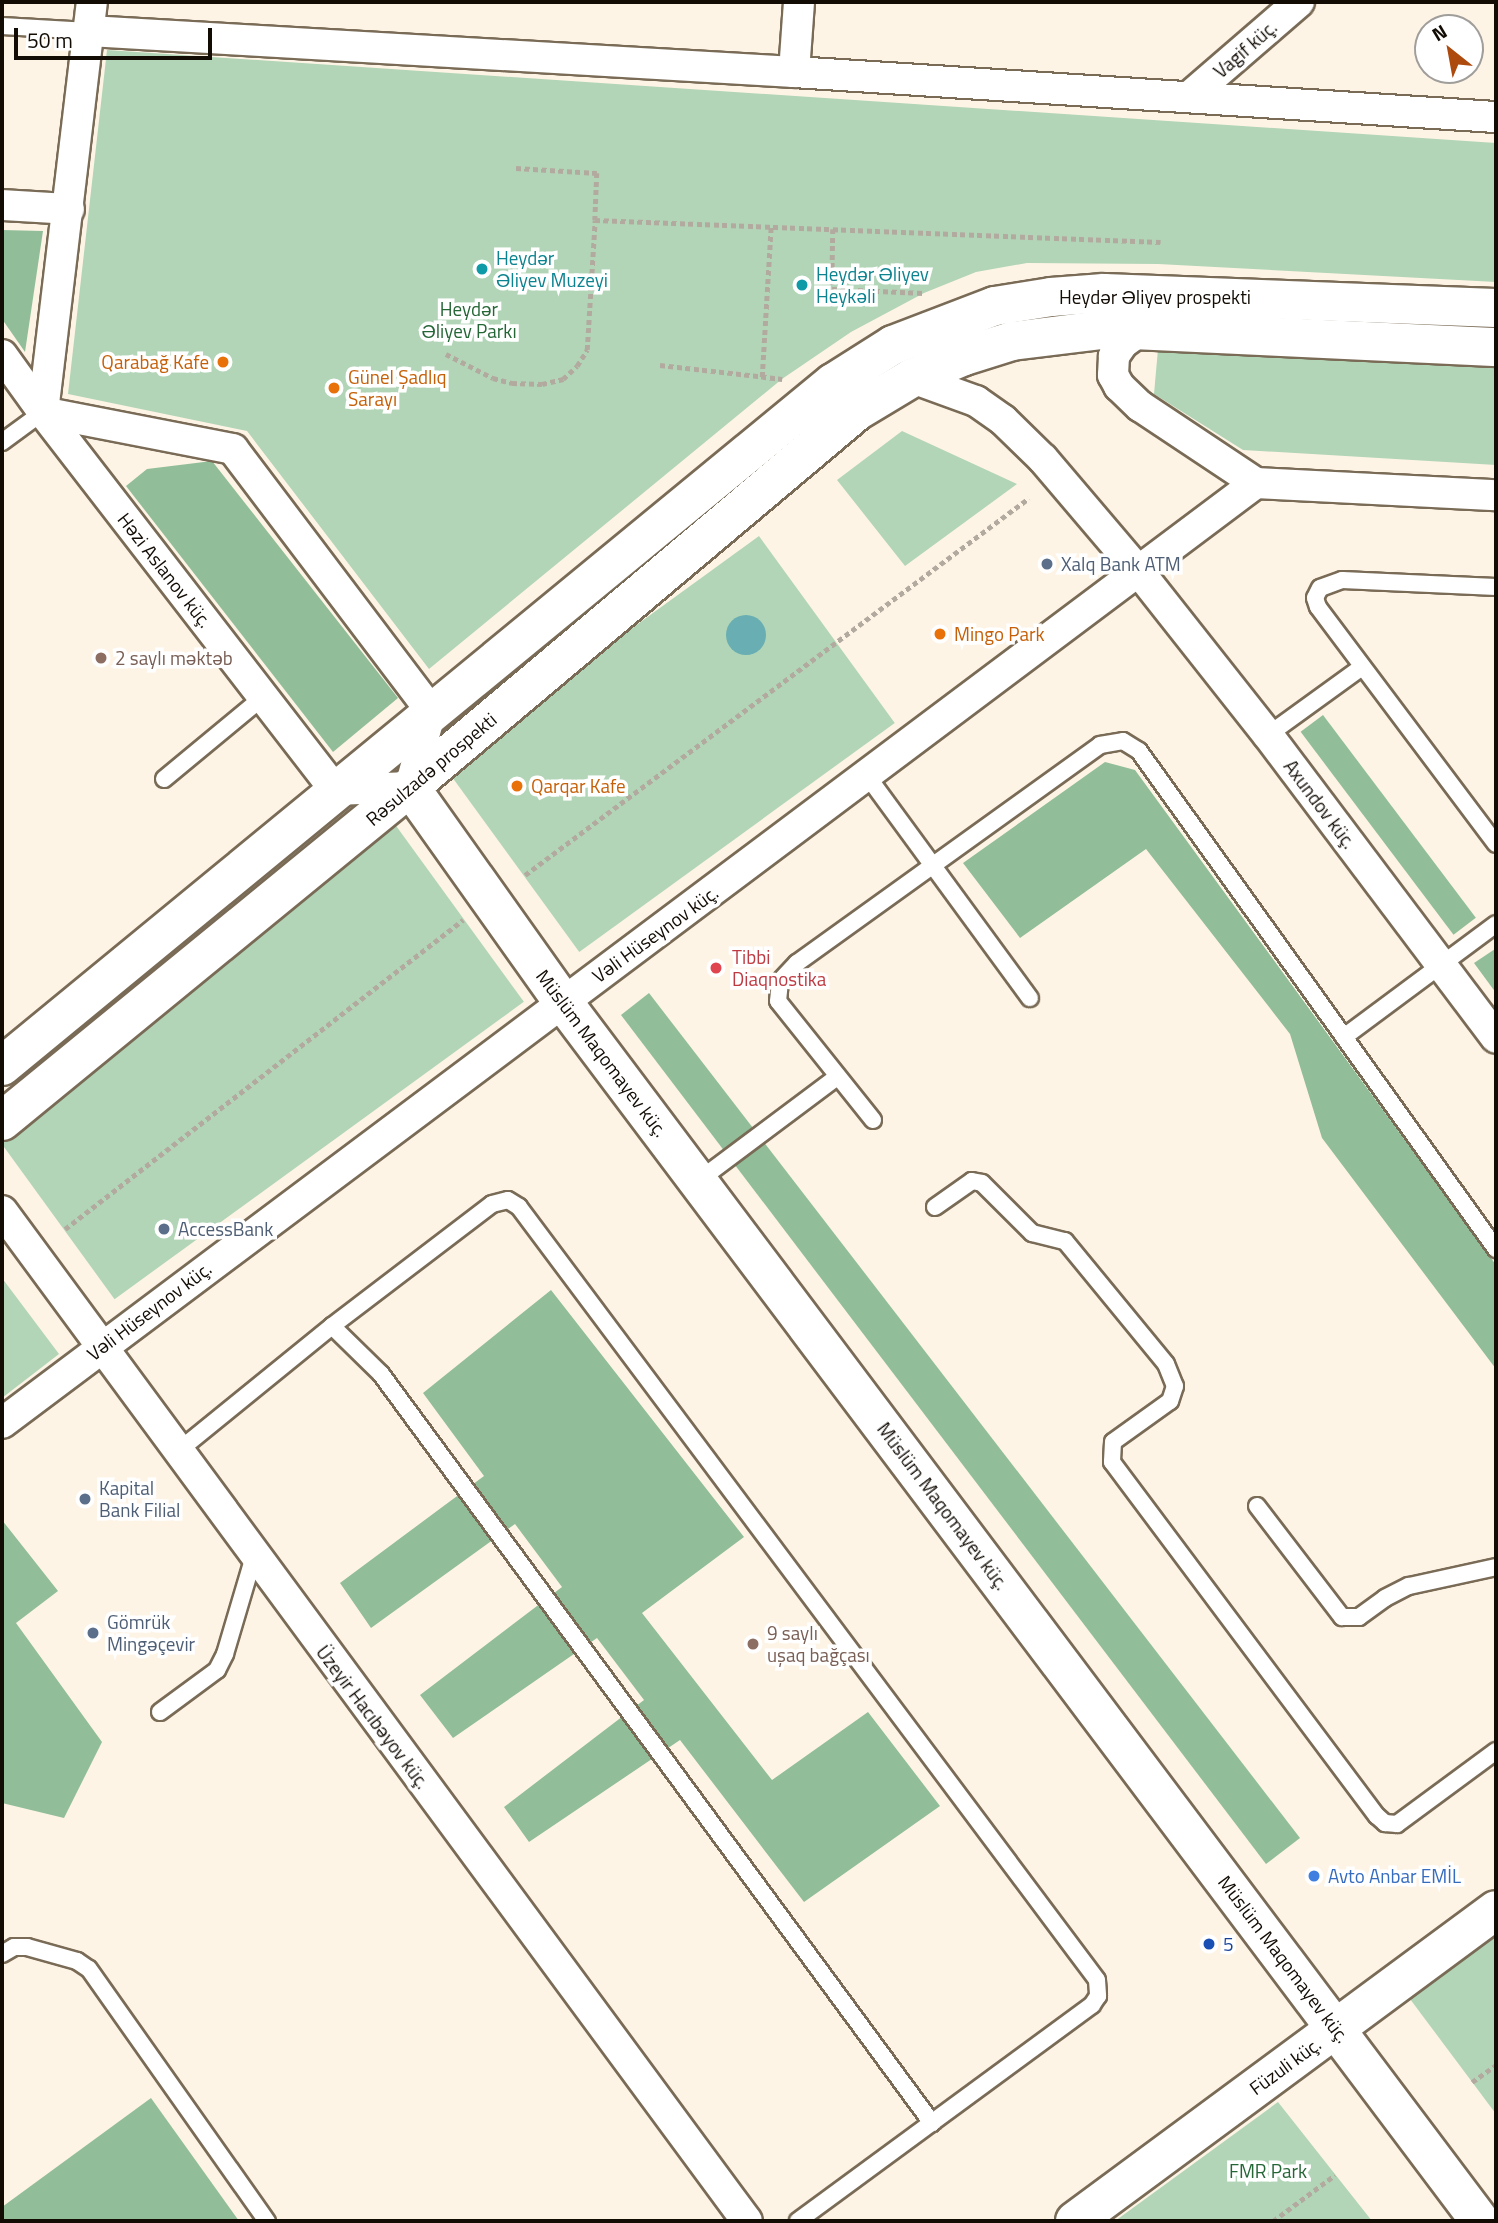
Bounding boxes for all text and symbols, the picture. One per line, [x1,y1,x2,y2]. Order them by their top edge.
scale bar [18,14,215,58]
north arrow [1414,14,1484,84]
street label: Vagif küç. [1209,15,1281,83]
text: N [1426,16,1452,48]
text: 50 m [27,24,73,56]
place label: Heydər Əliyev Muzeyi [496,247,608,291]
marker: Heydər Əliyev Muzeyi [474,261,490,277]
place label: Heydər Əliyev Heykəli [816,263,929,307]
marker: Heydər Əliyev Heykəli [794,277,810,293]
street label: Heydər Əliyev prospekti [1059,286,1251,308]
park label: Heydər Əliyev Parkı [421,298,517,342]
place label: Qarabağ Kafe [101,351,209,373]
marker: Qarabağ Kafe [215,354,231,370]
place label: Günel Şadlıq Sarayı [348,366,447,410]
marker: Günel Şadlıq Sarayı [326,380,342,396]
street label: Həzi Aslanov küç. [113,508,217,632]
place label: Xalq Bank ATM [1061,553,1181,575]
marker: Xalq Bank ATM [1039,556,1055,572]
place label: Mingo Park [954,623,1045,645]
marker: Mingo Park [932,626,948,642]
place label: 2 saylı məktəb [115,647,233,669]
marker: 2 saylı məktəb [93,650,109,666]
street label: Rəsulzadə prospekti [361,708,501,830]
street label: Axundov küç. [1279,755,1361,853]
place label: Qarqar Kafe [531,775,626,797]
marker: Qarqar Kafe [509,778,525,794]
street label: Vəli Hüseynov küç. [588,881,722,987]
place label: Tibbi Diaqnostika [732,946,826,990]
marker: Tibbi Diaqnostika [706,958,726,978]
street label: Müslüm Maqomayev küç. [532,965,672,1141]
place label: AccessBank [178,1218,273,1240]
marker: AccessBank [156,1221,172,1237]
street label: Vəli Hüseynov küç. [82,1257,216,1365]
street label: Müslüm Maqomayev küç. [873,1418,1013,1594]
place label: Kapital Bank Filial [99,1477,180,1521]
marker: Kapital Bank Filial [77,1491,93,1507]
place label: Gömrük Mingəçevir [107,1611,195,1655]
place label: 9 saylı uşaq bağçası [767,1622,870,1666]
marker: Gömrük Mingəçevir [85,1625,101,1641]
marker: 9 saylı uşaq bağçası [745,1636,761,1652]
street label: Üzeyir Hacıbəyov küç. [312,1641,434,1793]
place label: Avto Anbar EMİL [1328,1865,1461,1887]
marker: Avto Anbar EMİL [1306,1868,1322,1884]
street label: Müslüm Maqomayev küç. [1214,1871,1354,2047]
place label: 5 [1223,1933,1234,1955]
marker: 5 [1201,1936,1217,1952]
street label: Füzuli küç. [1245,2032,1325,2100]
park label: FMR Park [1229,2160,1307,2182]

